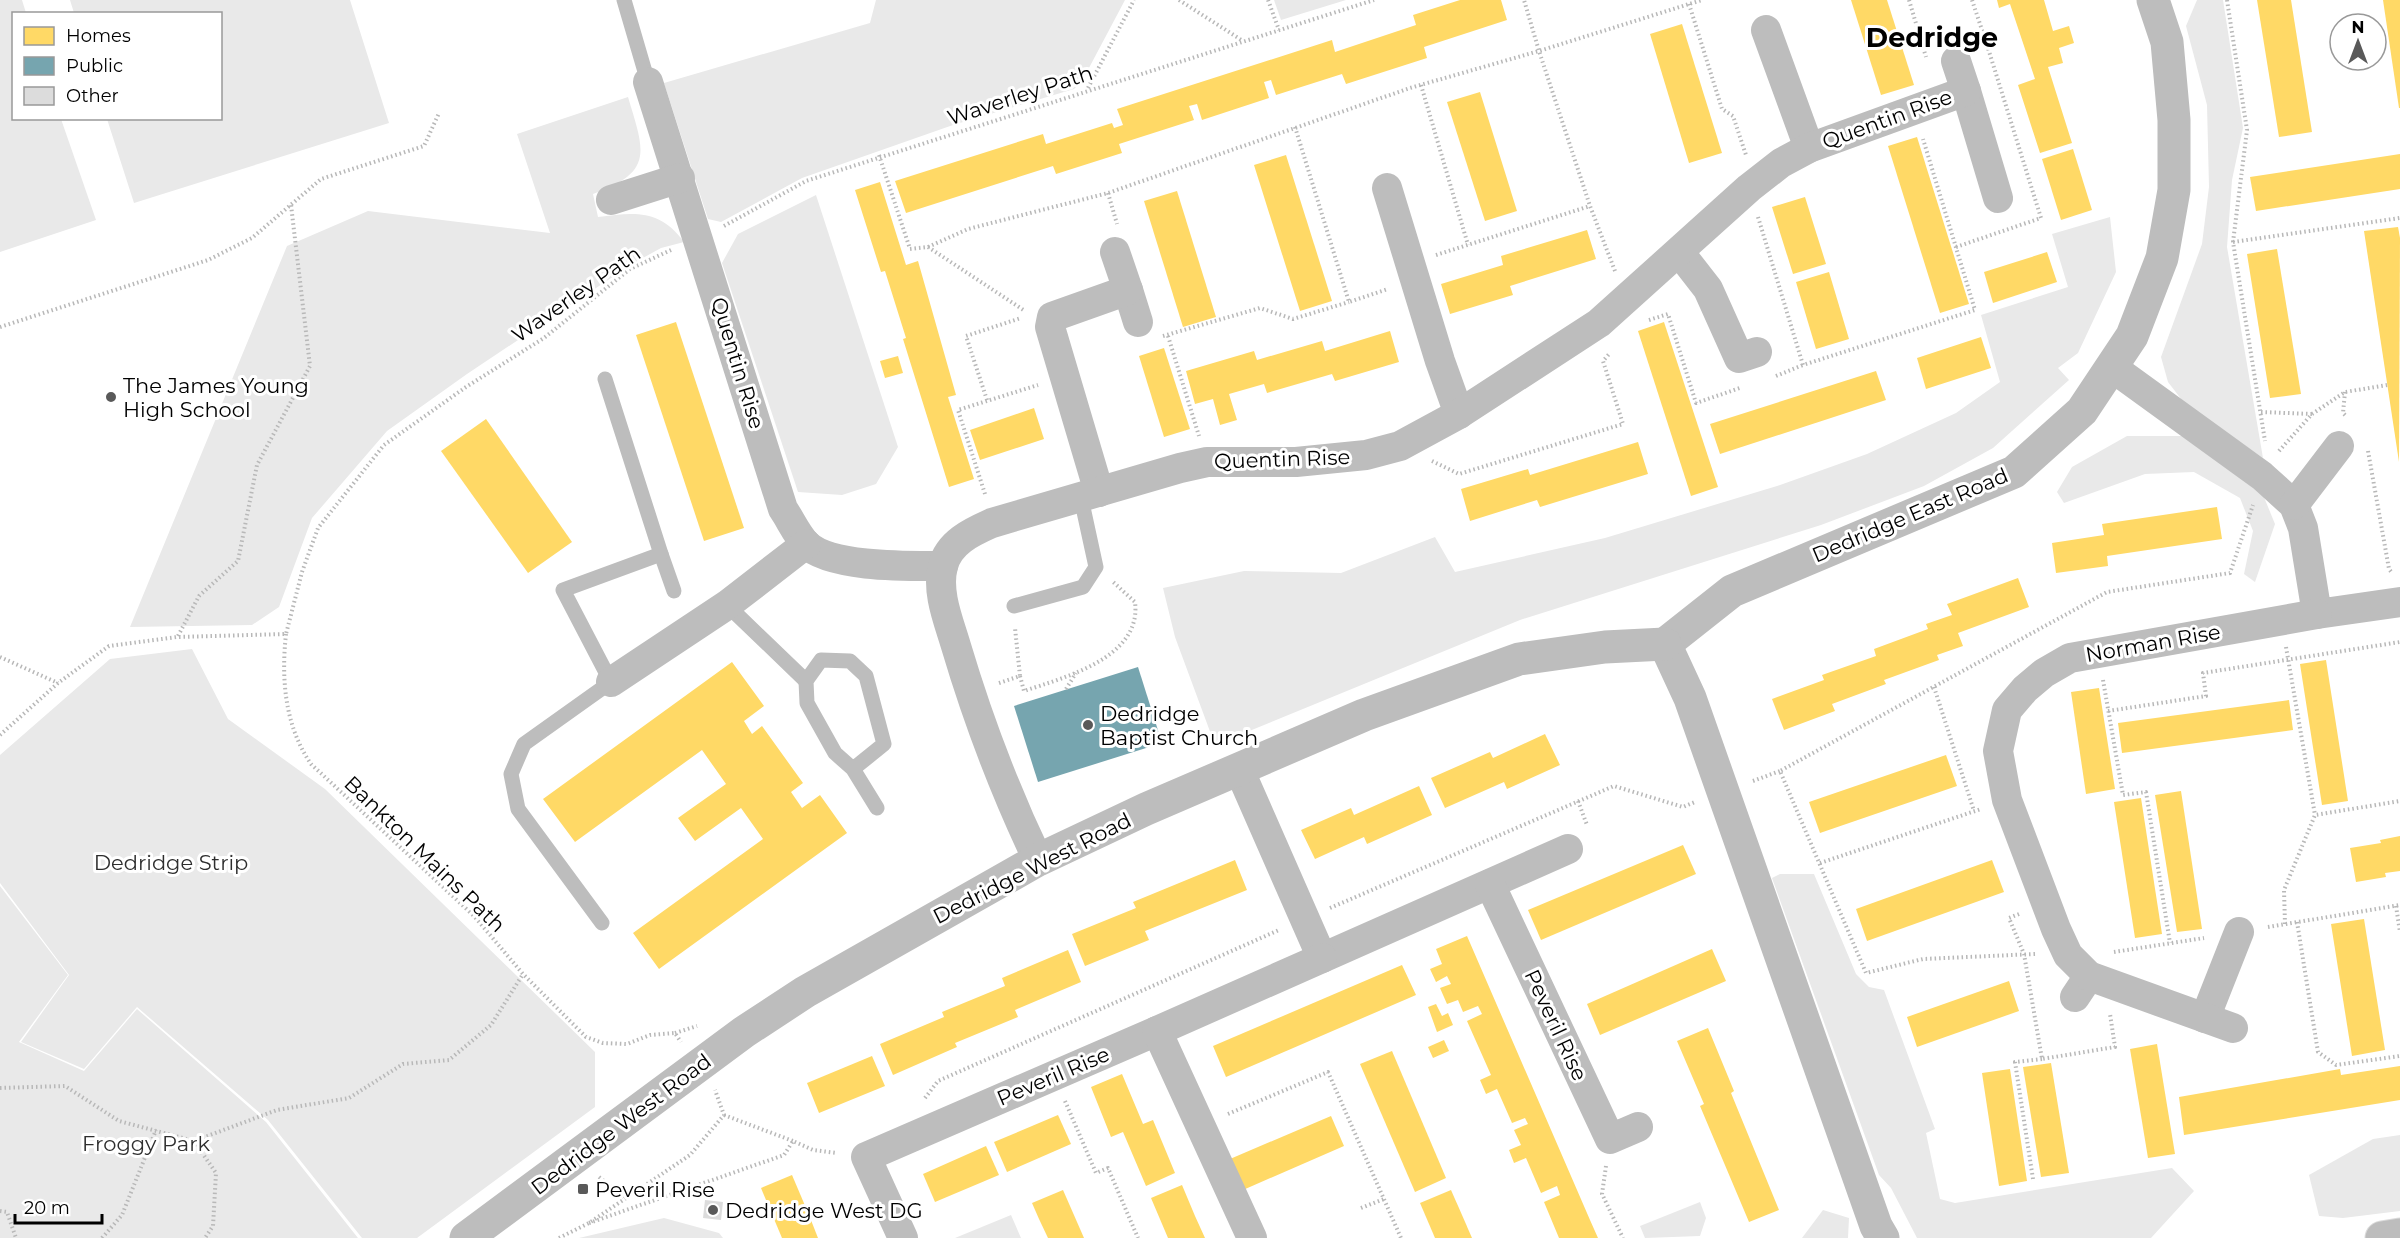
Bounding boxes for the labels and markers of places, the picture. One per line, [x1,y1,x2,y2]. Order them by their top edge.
place label: The James Young High School [123,373,309,422]
marker: The James Young High School [104,390,118,404]
place label: Dedridge Baptist Church [1100,701,1258,750]
marker: Dedridge Baptist Church [1081,718,1095,732]
place label: Peveril Rise [595,1177,715,1202]
marker: Peveril Rise [576,1182,590,1196]
place label: Dedridge West DG [725,1198,923,1223]
marker: Dedridge West DG [706,1203,720,1217]

